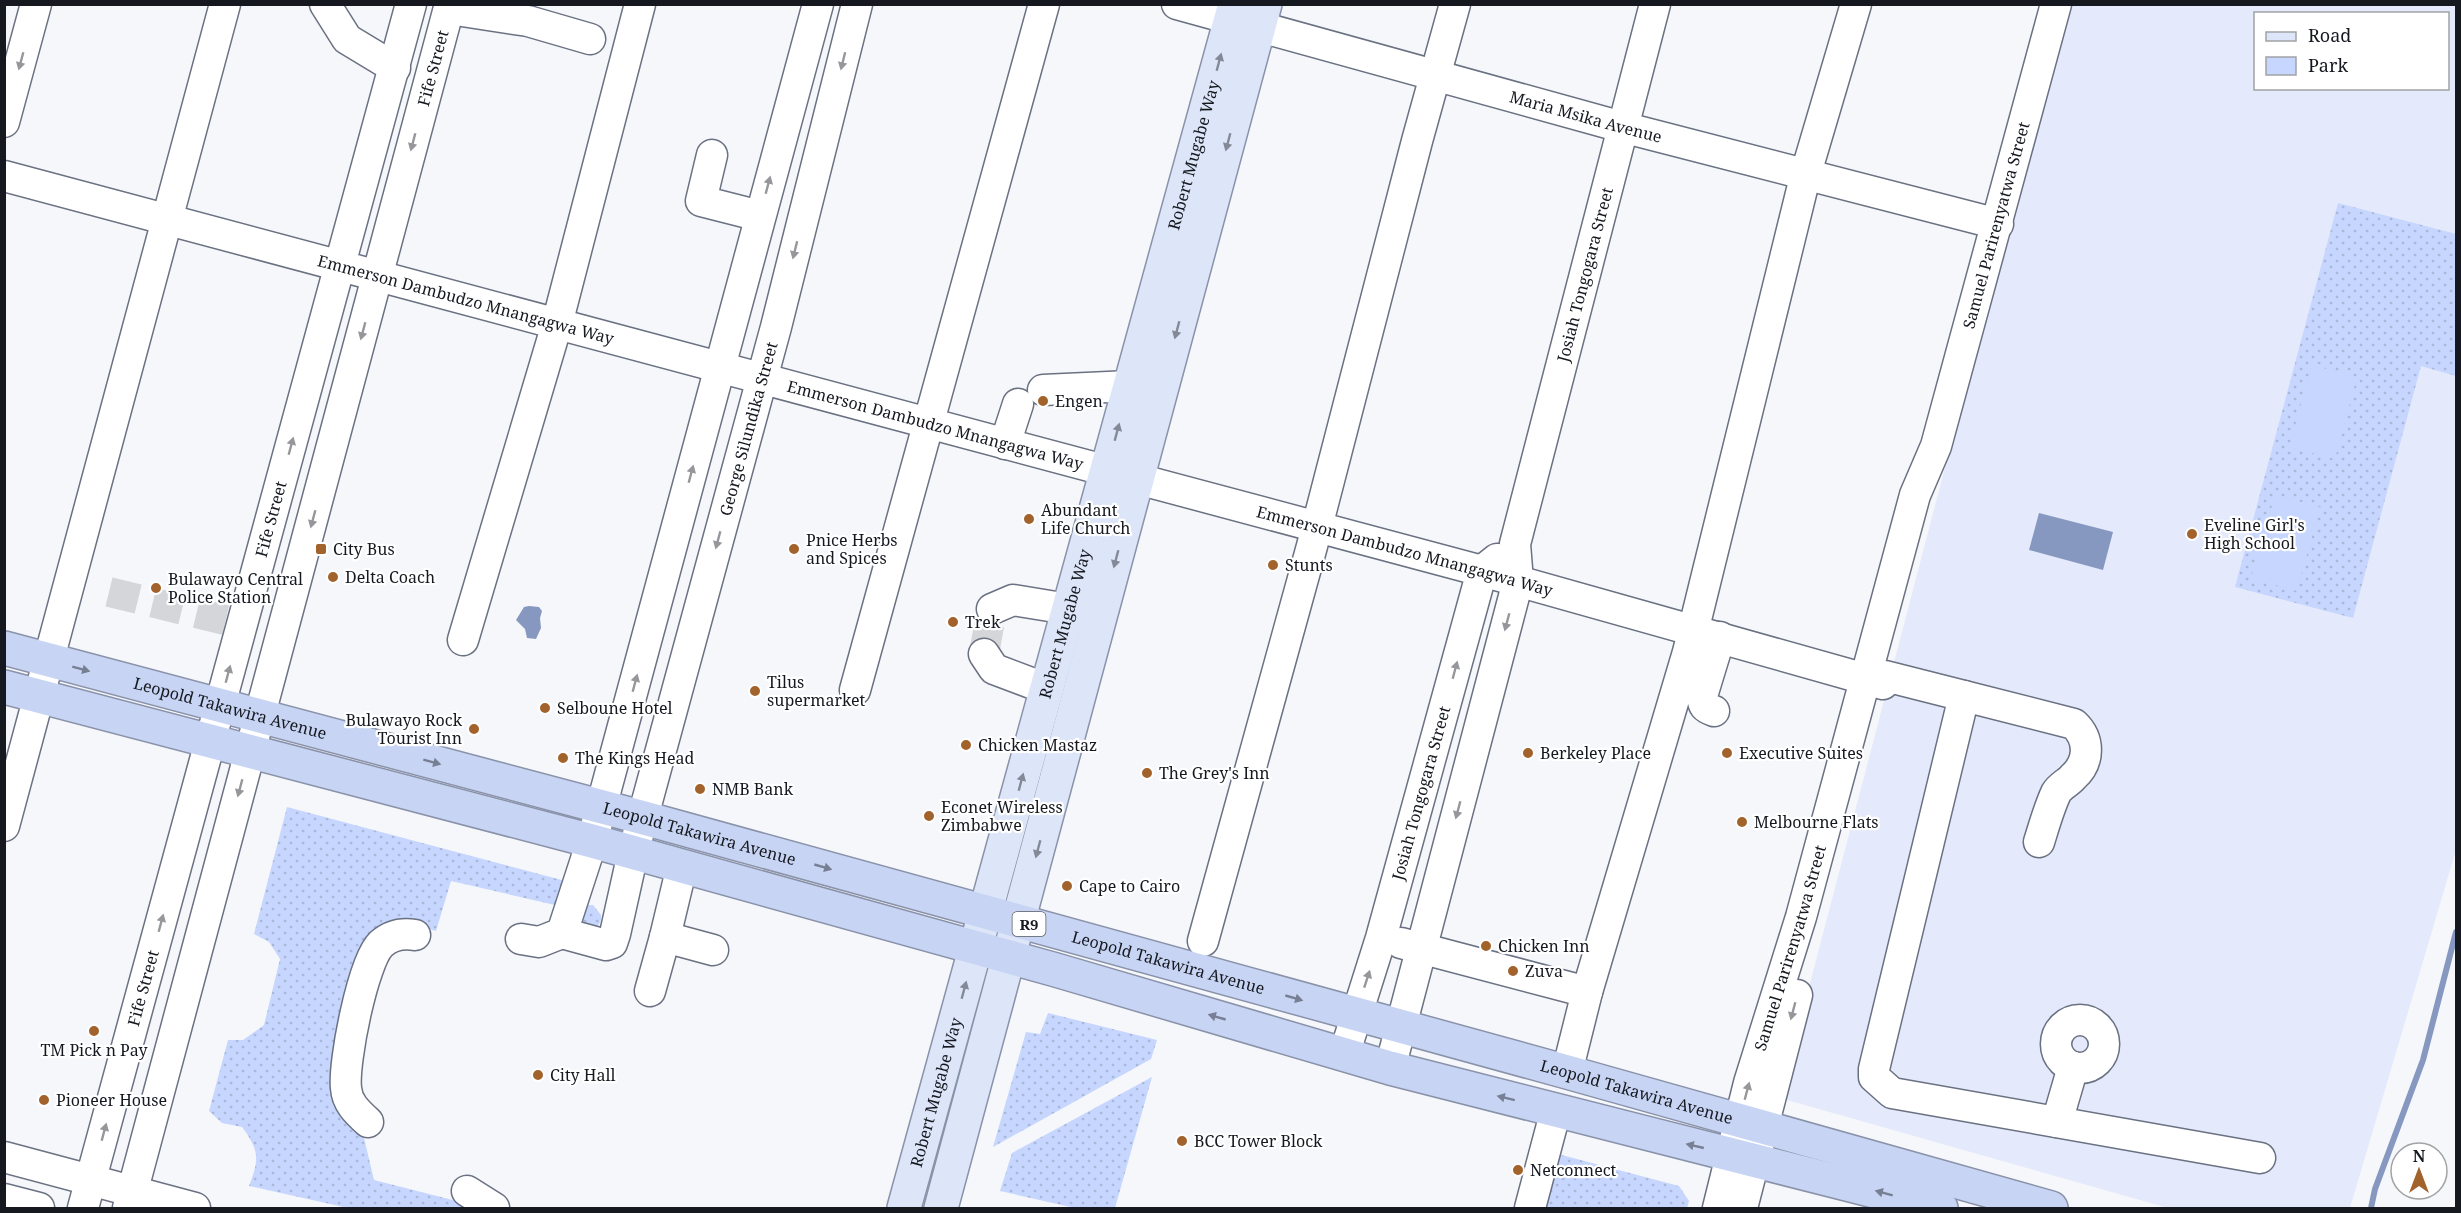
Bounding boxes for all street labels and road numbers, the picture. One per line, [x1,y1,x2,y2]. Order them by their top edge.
street label: Fife Street [412,27,454,109]
street label: Robert Mugabe Way [1162,77,1225,232]
street label: Maria Msika Avenue [1507,85,1664,148]
street label: Samuel Parirenyatwa Street [1957,119,2035,331]
street label: Josiah Tongogara Street [1551,184,1618,365]
street label: Emmerson Dambudzo Mnangagwa Way [315,249,617,350]
street label: George Silundika Street [714,339,783,518]
street label: Emmerson Dambudzo Mnangagwa Way [785,375,1087,475]
street label: Fife Street [250,478,292,560]
street label: Emmerson Dambudzo Mnangagwa Way [1254,500,1556,602]
street label: Robert Mugabe Way [1034,545,1096,701]
street label: Leopold Takawira Avenue [131,672,329,744]
street label: Josiah Tongogara Street [1386,703,1455,884]
street label: Leopold Takawira Avenue [601,797,799,870]
street label: Samuel Parirenyatwa Street [1749,842,1831,1053]
road number: R9 [1012,912,1046,936]
street label: Leopold Takawira Avenue [1069,925,1267,999]
street label: Fife Street [122,947,164,1028]
street label: Robert Mugabe Way [905,1014,967,1170]
street label: Leopold Takawira Avenue [1538,1054,1736,1129]

